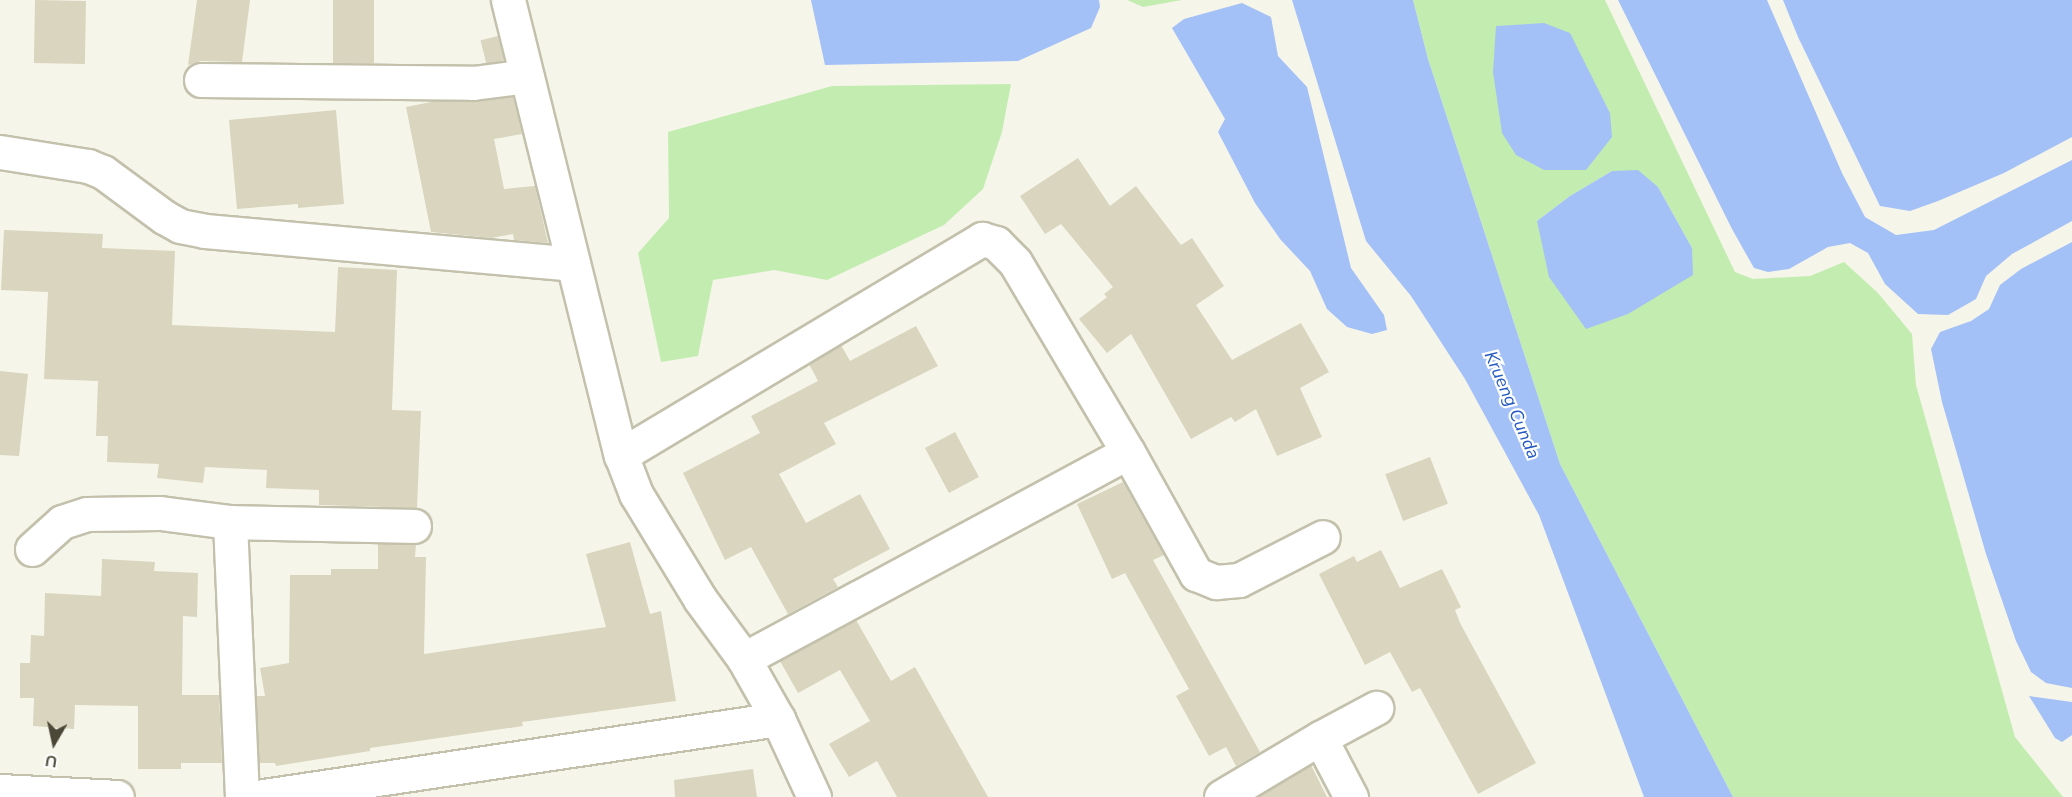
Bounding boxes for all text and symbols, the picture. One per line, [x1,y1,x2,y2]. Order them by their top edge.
water label: Krueng Cunda [1480,348,1544,462]
north arrow [24,713,84,773]
text: U [44,749,59,773]

